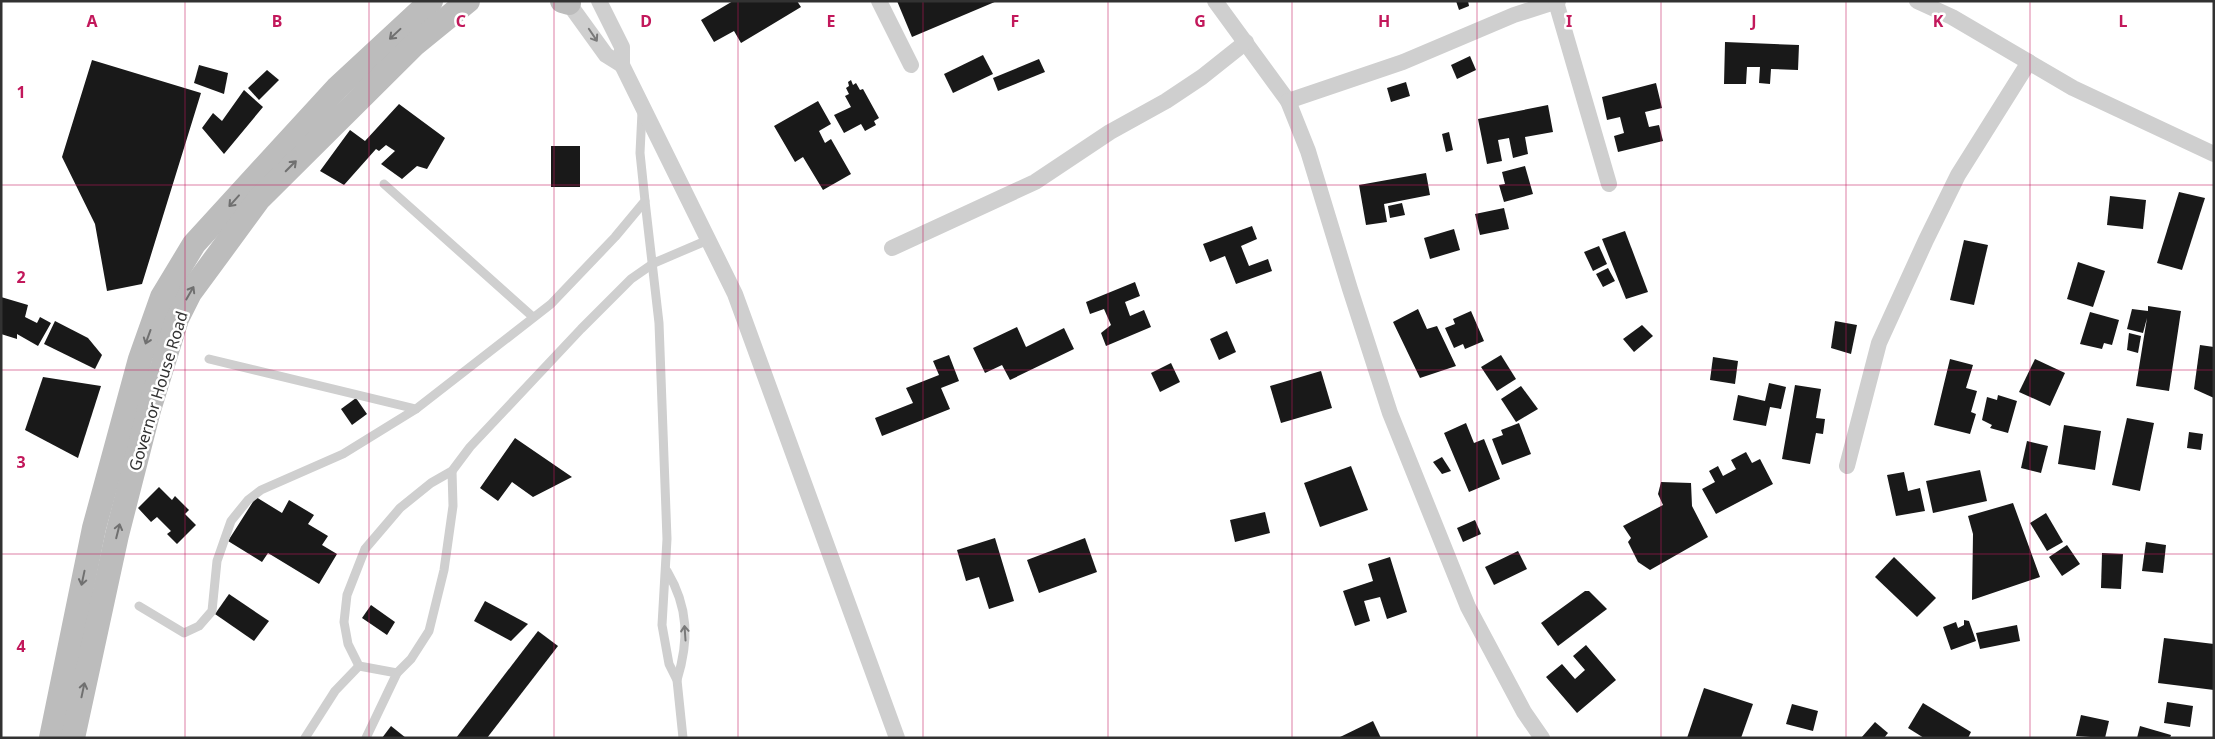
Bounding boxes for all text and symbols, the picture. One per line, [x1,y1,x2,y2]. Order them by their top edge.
text: A [86,10,98,32]
text: B [272,10,282,32]
text: C [456,10,466,32]
text: D [640,10,652,32]
text: E [827,10,836,32]
text: F [1011,10,1019,32]
text: G [1194,10,1206,32]
text: H [1378,10,1390,32]
text: I [1566,10,1572,32]
text: J [1749,10,1757,32]
text: K [1933,10,1944,32]
text: L [2119,10,2128,32]
one-way arrow [388,28,401,40]
one-way arrow [588,28,598,42]
text: 1 [16,81,26,103]
one-way arrow [285,160,298,172]
one-way arrow [228,195,240,208]
text: 2 [16,266,26,288]
one-way arrow [186,286,196,300]
street label: Governor House Road [123,308,193,474]
one-way arrow [143,329,152,344]
text: 3 [16,451,26,473]
one-way arrow [114,524,123,540]
one-way arrow [78,570,88,586]
one-way arrow [681,625,690,641]
text: 4 [16,635,26,657]
one-way arrow [79,683,88,699]

